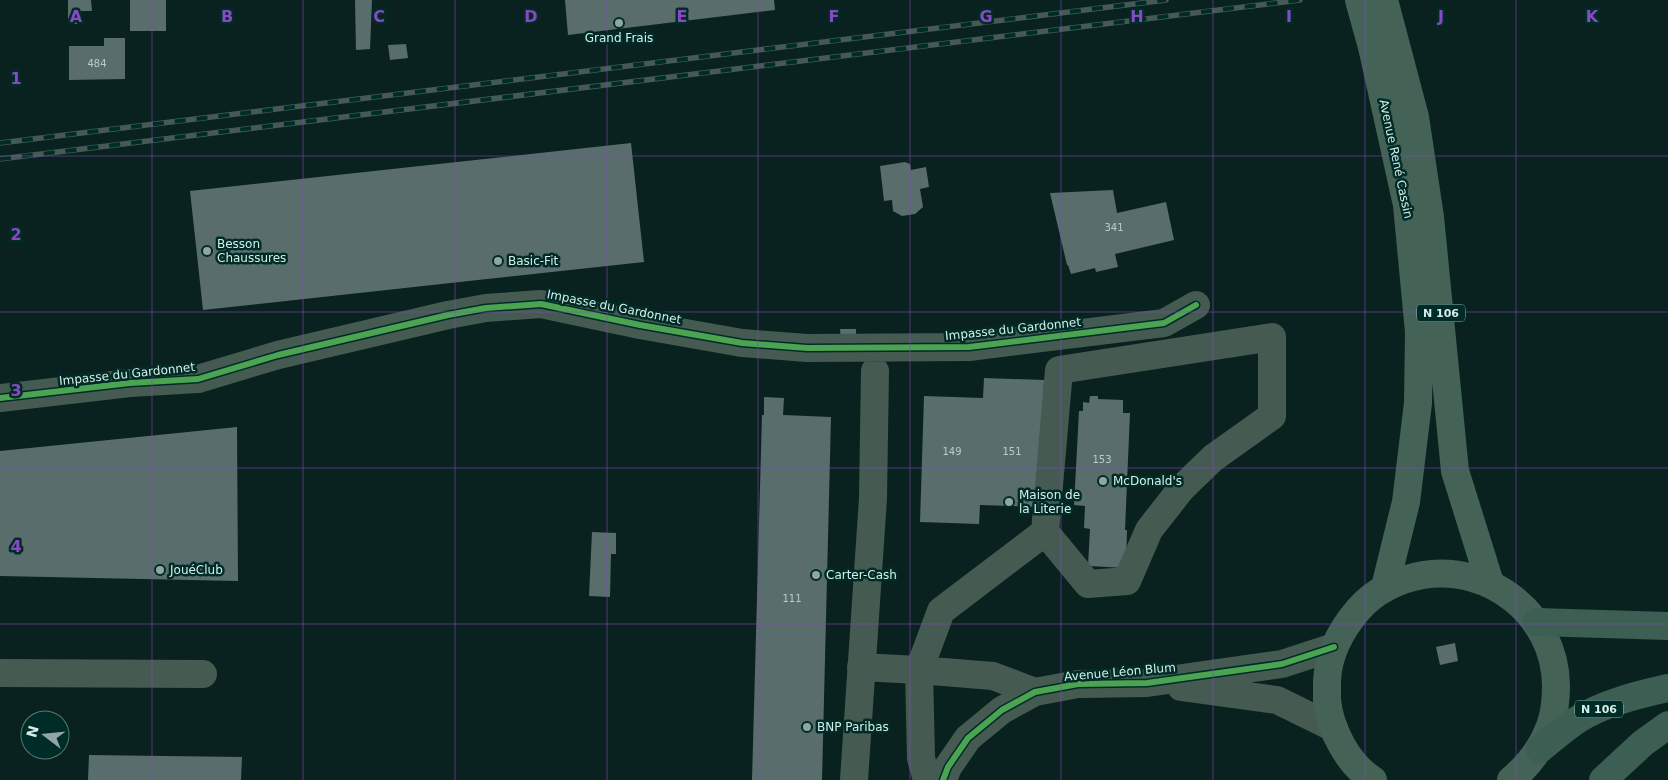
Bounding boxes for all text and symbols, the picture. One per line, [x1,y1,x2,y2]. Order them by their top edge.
text: A [70,7,83,26]
text: B [221,7,233,26]
text: C [373,7,385,26]
text: D [524,7,538,26]
text: E [677,7,687,26]
text: F [829,7,839,26]
text: G [979,7,993,26]
text: H [1130,7,1144,26]
text: I [1286,7,1292,26]
text: J [1437,7,1444,26]
text: K [1586,7,1599,26]
marker: Grand Frais [613,17,625,29]
place label: Grand Frais [585,31,653,45]
house number: 484 [87,58,107,69]
text: 1 [10,69,22,88]
street label: Avenue René Cassin [1377,98,1415,220]
house number: 341 [1104,222,1124,233]
text: 2 [10,225,22,244]
place label: Besson Chaussures [217,237,286,265]
marker: Besson Chaussures [201,245,213,257]
place label: Basic-Fit [508,254,558,268]
marker: Basic-Fit [492,255,504,267]
street label: Impasse du Gardonnet [546,287,683,327]
road number: N 106 [1417,304,1465,322]
street label: Impasse du Gardonnet [944,315,1082,343]
street label: Impasse du Gardonnet [58,360,196,388]
text: 3 [10,381,22,400]
house number: 149 [942,446,962,457]
house number: 151 [1002,446,1022,457]
house number: 153 [1092,454,1112,465]
place label: McDonald's [1113,474,1182,488]
marker: McDonald's [1097,475,1109,487]
place label: Maison de la Literie [1019,488,1080,516]
marker: Maison de la Literie [1003,496,1015,508]
text: 4 [10,537,22,556]
place label: JouéClub [169,563,223,577]
marker: JouéClub [154,564,166,576]
place label: Carter-Cash [826,568,897,582]
marker: Carter-Cash [810,569,822,581]
house number: 111 [782,593,802,604]
street label: Avenue Léon Blum [1064,660,1176,684]
road number: N 106 [1575,701,1623,718]
north arrow [20,710,70,760]
place label: BNP Paribas [817,720,889,734]
marker: BNP Paribas [801,721,813,733]
text: N [23,724,42,739]

